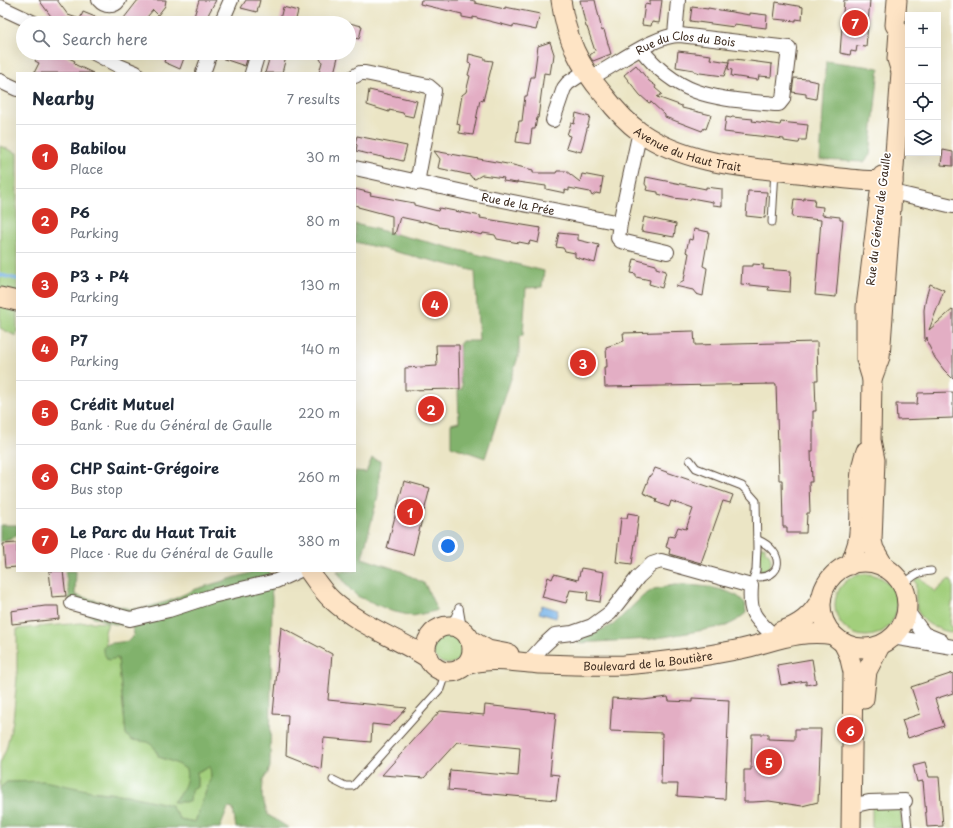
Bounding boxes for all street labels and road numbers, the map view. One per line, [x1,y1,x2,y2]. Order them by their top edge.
street label: Rue du Clos du Bois [632,26,736,58]
street label: Avenue du Haut Trait [631,122,743,175]
street label: Rue du Général de Gaulle [861,152,895,286]
street label: Rue de la Prée [480,188,556,219]
street label: Boulevard de la Boutière [583,646,714,674]

